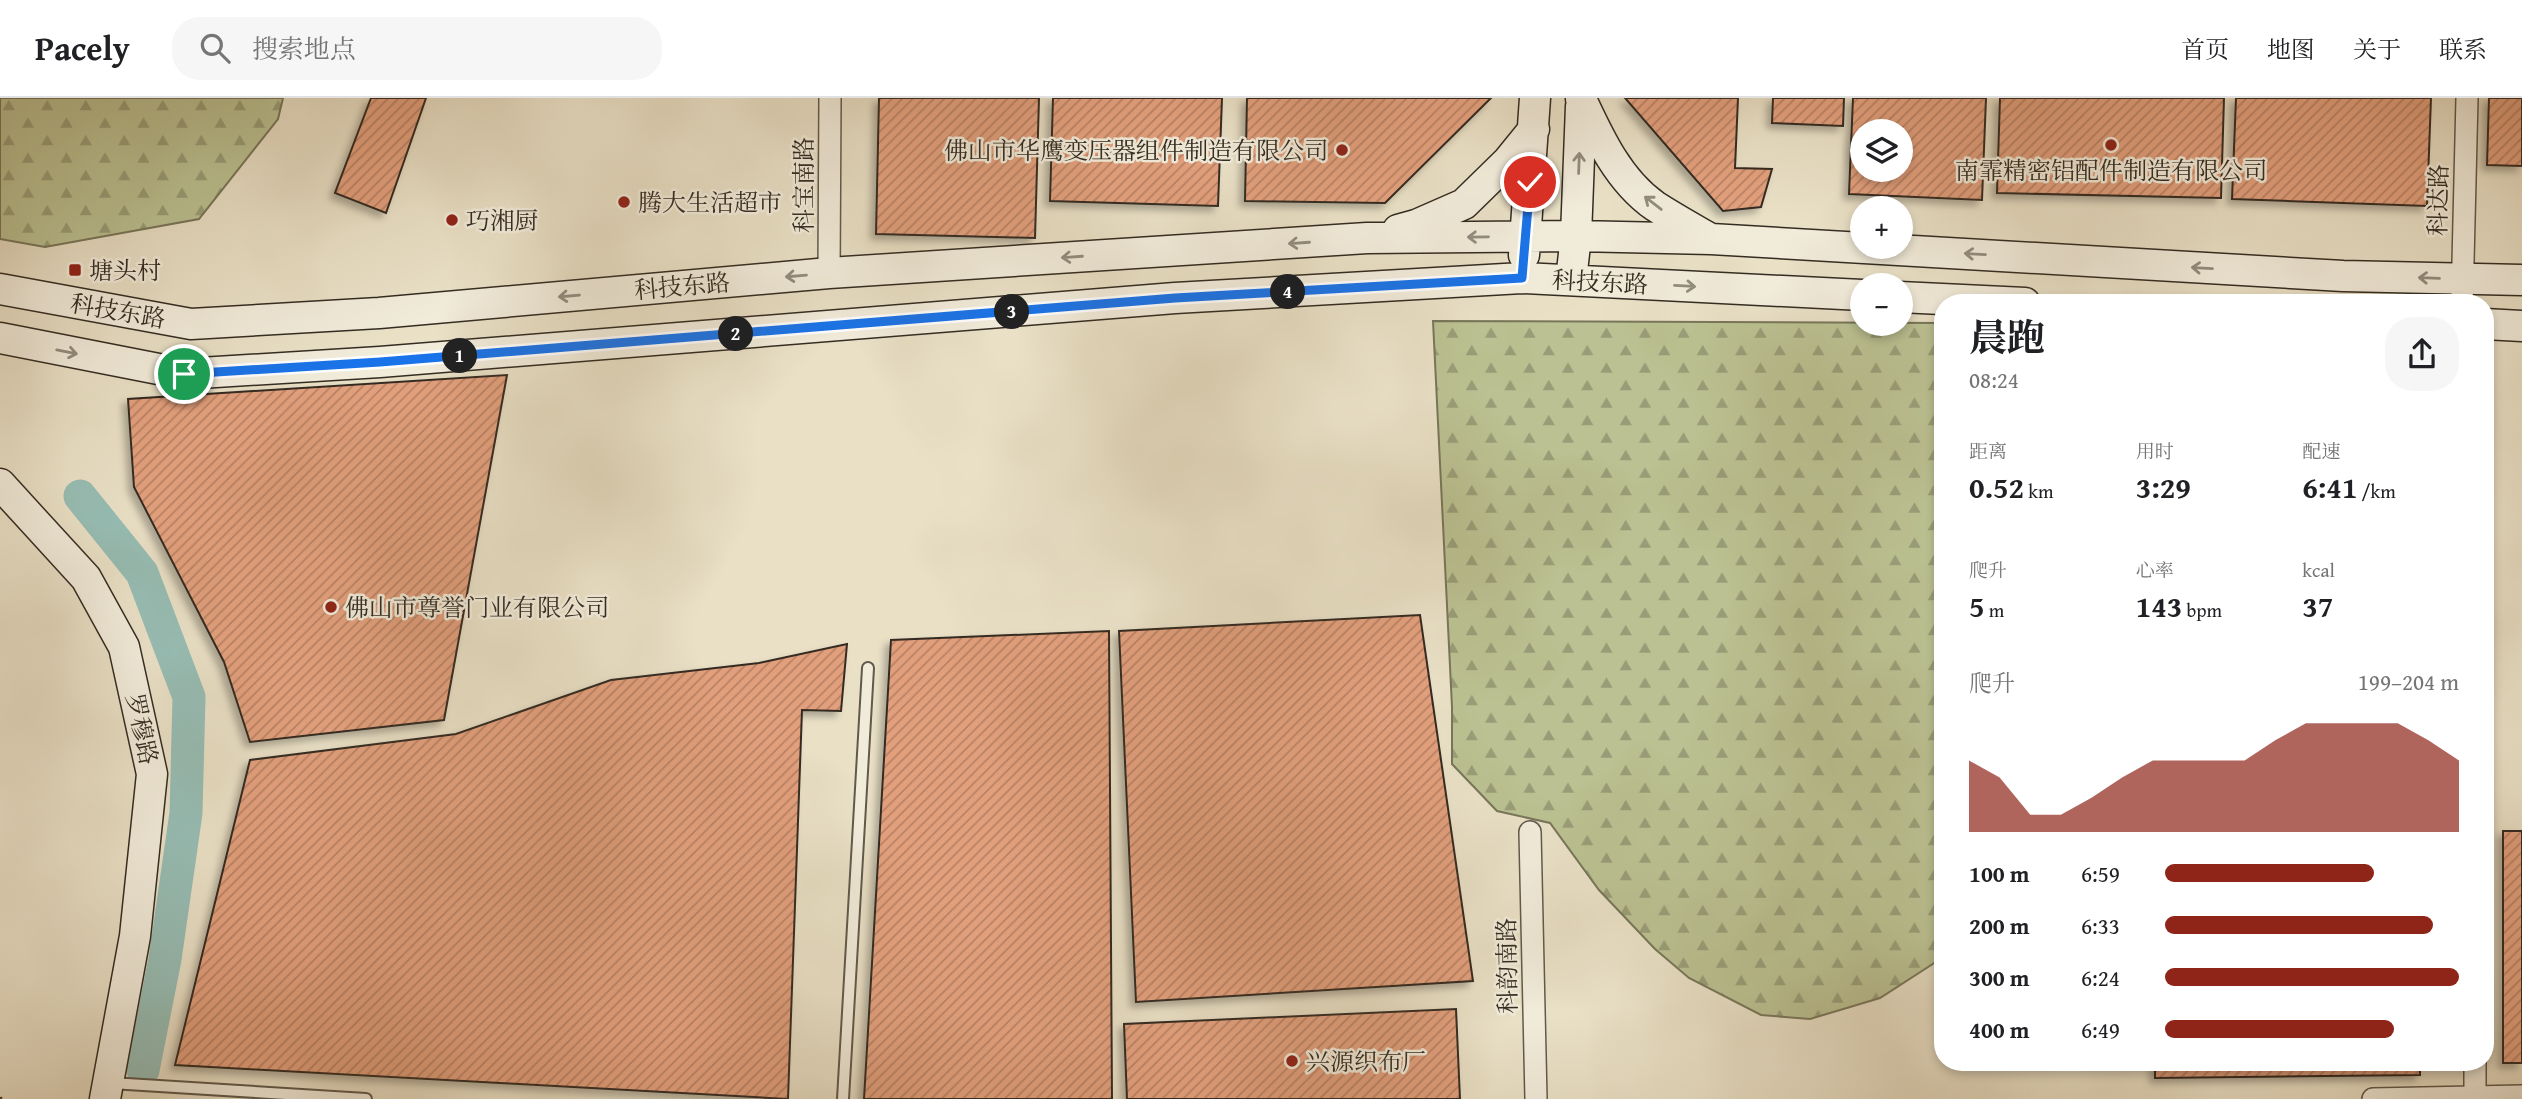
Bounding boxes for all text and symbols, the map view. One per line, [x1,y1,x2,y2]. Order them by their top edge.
search box [172,17,662,80]
text: Pacely [35,24,130,72]
icon: search [196,29,234,67]
text: 搜索地点 [252,29,356,68]
text: 首页 [2181,32,2229,67]
text: 地图 [2267,32,2315,67]
text: 关于 [2353,32,2401,67]
text: 联系 [2439,32,2487,67]
map controls [1850,119,1913,336]
button: layers [1850,119,1913,182]
place label: 佛山市华鹰变压器组件制造有限公司 [944,133,1328,168]
street label: 科宝南路 [786,137,821,233]
marker: 南霏精密铝配件制造有限公司 [2103,137,2119,153]
marker: 佛山市华鹰变压器组件制造有限公司 [1334,142,1350,158]
pin [1500,152,1560,212]
one-way arrow [1572,152,1586,175]
place label: 南霏精密铝配件制造有限公司 [1955,153,2267,188]
icon: check [1511,163,1549,201]
street label: 科达路 [2420,164,2456,236]
place label: 腾大生活超市 [638,185,782,220]
marker: 腾大生活超市 [616,194,632,210]
one-way arrow [1644,195,1662,210]
button: + [1850,196,1913,259]
place label: 巧湘厨 [466,203,538,238]
marker: 巧湘厨 [444,212,460,228]
one-way arrow [1467,230,1490,244]
one-way arrow [1288,237,1311,250]
one-way arrow [1964,248,1987,261]
one-way arrow [1061,251,1084,264]
place label: 塘头村 [89,253,161,288]
one-way arrow [2191,261,2214,274]
marker: 塘头村 [67,262,83,278]
street label: 科技东路 [1551,262,1649,302]
street label: 科技东路 [633,264,731,308]
one-way arrow [785,270,808,283]
one-way arrow [2418,272,2441,285]
button: − [1850,273,1913,336]
pin: 4 [1270,274,1306,310]
text: 4 [1283,277,1292,305]
one-way arrow [1673,280,1696,293]
street label: 科技东路 [68,285,168,337]
one-way arrow [559,290,581,303]
pin: 3 [995,294,1030,330]
text: 3 [1007,297,1016,325]
text: 晨跑 [1969,309,2045,365]
pin: 2 [718,316,754,352]
button: share [2385,317,2459,391]
text: 2 [731,319,740,347]
pin: 1 [442,338,477,374]
text: 1 [455,341,464,369]
pin [154,344,214,404]
one-way arrow [55,345,78,359]
icon: arrive [165,355,203,393]
text: 08:24 [1969,363,2019,396]
text: 距离 [1969,437,2007,465]
text: 用时 [2136,437,2174,465]
text: 配速 [2302,437,2340,465]
text: 0.52 [1969,465,2024,509]
text: 3:29 [2136,465,2191,509]
text: 6:41 [2302,465,2357,509]
text: km [2024,477,2053,505]
text: /km [2357,477,2396,505]
text: 爬升 [1969,556,2007,584]
text: 心率 [2136,556,2174,584]
text: kcal [2302,556,2335,584]
text: 5 [1969,584,1985,628]
text: 143 [2136,584,2182,628]
text: 37 [2302,584,2333,628]
place label: 佛山市尊誉门业有限公司 [345,590,609,625]
text: m [1985,596,2004,624]
text: bpm [2182,596,2222,624]
marker: 佛山市尊誉门业有限公司 [323,599,339,615]
text: 199–204 m [2358,665,2459,698]
text: 爬升 [1969,666,2015,699]
street label: 罗穆路 [117,690,167,768]
text: 100 m [1969,857,2030,890]
text: 6:59 [2081,857,2120,890]
text: 200 m [1969,909,2030,942]
text: 6:33 [2081,909,2120,942]
street label: 科韵南路 [1489,918,1525,1014]
text: 300 m [1969,961,2030,994]
text: 6:24 [2081,961,2120,994]
text: 400 m [1969,1013,2030,1046]
text: 6:49 [2081,1013,2120,1046]
place label: 兴源织布厂 [1306,1044,1426,1079]
marker: 兴源织布厂 [1284,1053,1300,1069]

